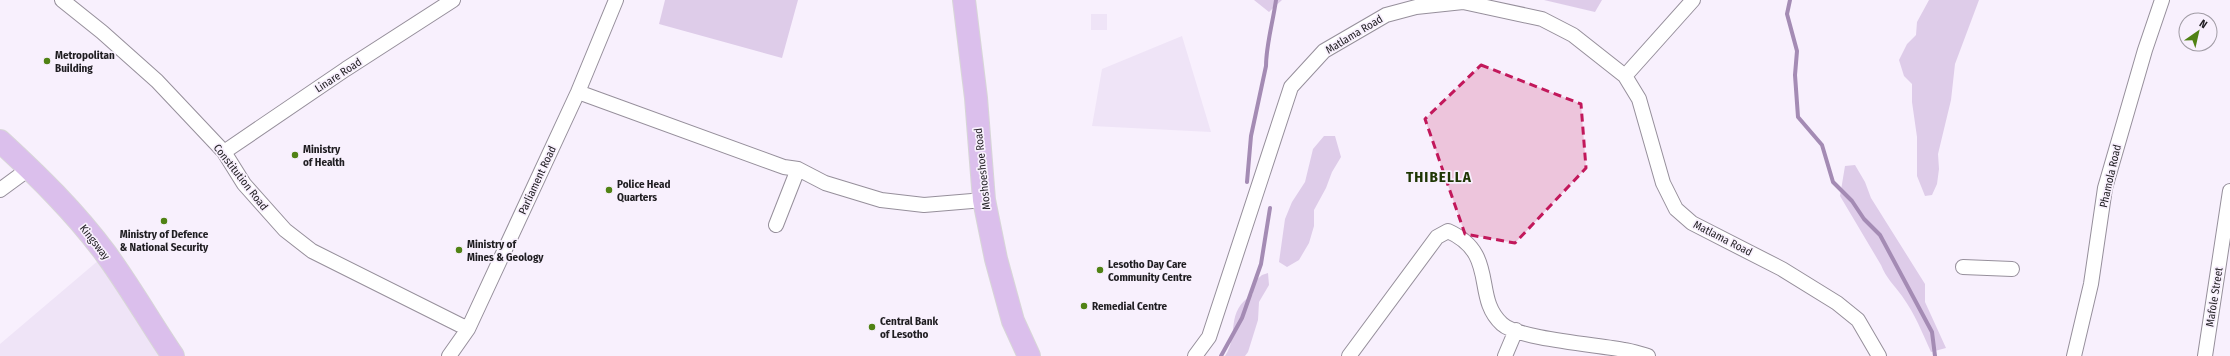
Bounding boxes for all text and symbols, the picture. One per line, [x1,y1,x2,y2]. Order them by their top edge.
street label: Matlama Road [1323,12,1385,57]
north arrow [2178,12,2218,52]
text: N [2197,17,2210,31]
place label: Metropolitan Building [55,49,115,75]
street label: Linare Road [312,55,364,95]
marker: Metropolitan Building [42,56,52,66]
street label: Moshoeshoe Road [972,127,993,211]
street label: Constitution Road [211,142,271,213]
place label: Ministry of Health [303,143,345,169]
street label: Phamola Road [2097,143,2124,209]
street label: Parliament Road [516,144,559,217]
marker: Ministry of Health [290,150,300,160]
district label: THIBELLA [1406,168,1472,186]
place label: Police Head Quarters [617,178,670,204]
marker: Police Head Quarters [604,185,614,195]
marker: Ministry of Defence & National Security [159,216,169,226]
street label: Matlama Road [1691,218,1754,259]
street label: Kingsway [77,222,112,263]
place label: Ministry of Defence & National Security [120,228,209,254]
place label: Ministry of Mines & Geology [467,238,544,264]
marker: Ministry of Mines & Geology [454,245,464,255]
place label: Lesotho Day Care Community Centre [1108,258,1192,284]
marker: Lesotho Day Care Community Centre [1095,265,1105,275]
street label: Mafole Street [2203,266,2226,328]
place label: Remedial Centre [1092,300,1168,313]
marker: Remedial Centre [1079,301,1089,311]
place label: Central Bank of Lesotho [880,315,938,341]
marker: Central Bank of Lesotho [867,322,877,332]

